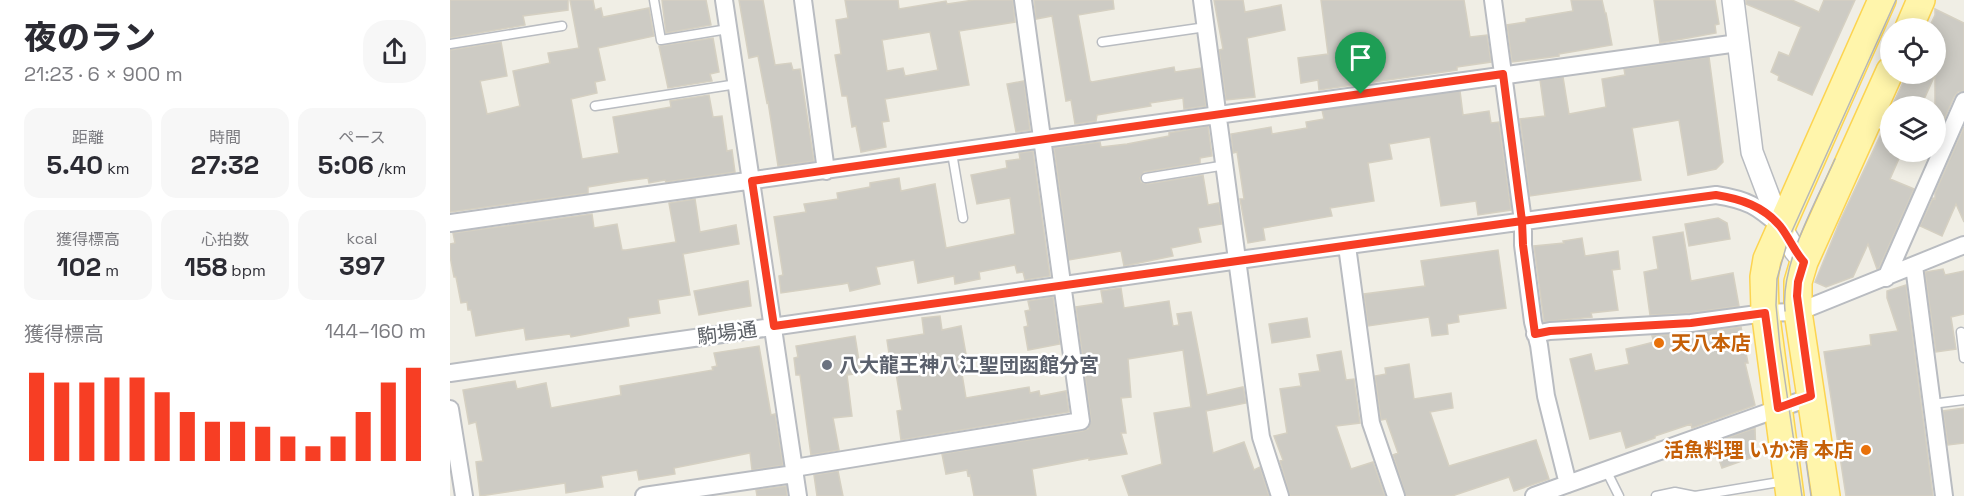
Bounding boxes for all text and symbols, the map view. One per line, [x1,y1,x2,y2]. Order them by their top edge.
text: 夜のラン [24,17,156,59]
map controls [1880,18,1946,162]
button: locate [1880,18,1946,84]
button: share [363,20,426,83]
pin [1335,32,1386,94]
icon: arrive [1344,41,1377,74]
text: 21:23 · 6 × 900 m [24,61,183,87]
button: layers [1880,96,1946,162]
text: 距離 [72,127,104,148]
text: 時間 [209,127,241,148]
text: ペース [338,127,386,148]
text: 5.40 [46,148,103,182]
text: 27:32 [191,148,259,182]
text: 5:06 [318,148,374,182]
text: km [103,158,130,179]
text: /km [374,158,406,179]
text: kcal [347,228,377,249]
text: 獲得標高 [56,229,120,250]
text: 心拍数 [201,229,249,250]
text: 397 [339,249,385,283]
text: 102 [57,250,101,284]
text: 158 [184,250,227,284]
text: m [101,260,119,281]
text: bpm [227,260,266,281]
street label: 駒場通 [695,316,759,350]
text: 144–160 m [325,318,426,344]
text: 獲得標高 [24,321,104,347]
place label: 天八本店 [1671,330,1751,356]
marker: 天八本店 [1652,336,1666,350]
place label: 八大龍王神八江聖団函館分宮 [839,352,1099,378]
marker: 八大龍王神八江聖団函館分宮 [820,358,834,372]
place label: 活魚料理 いか清 本店 [1664,437,1854,463]
marker: 活魚料理 いか清 本店 [1859,443,1873,457]

